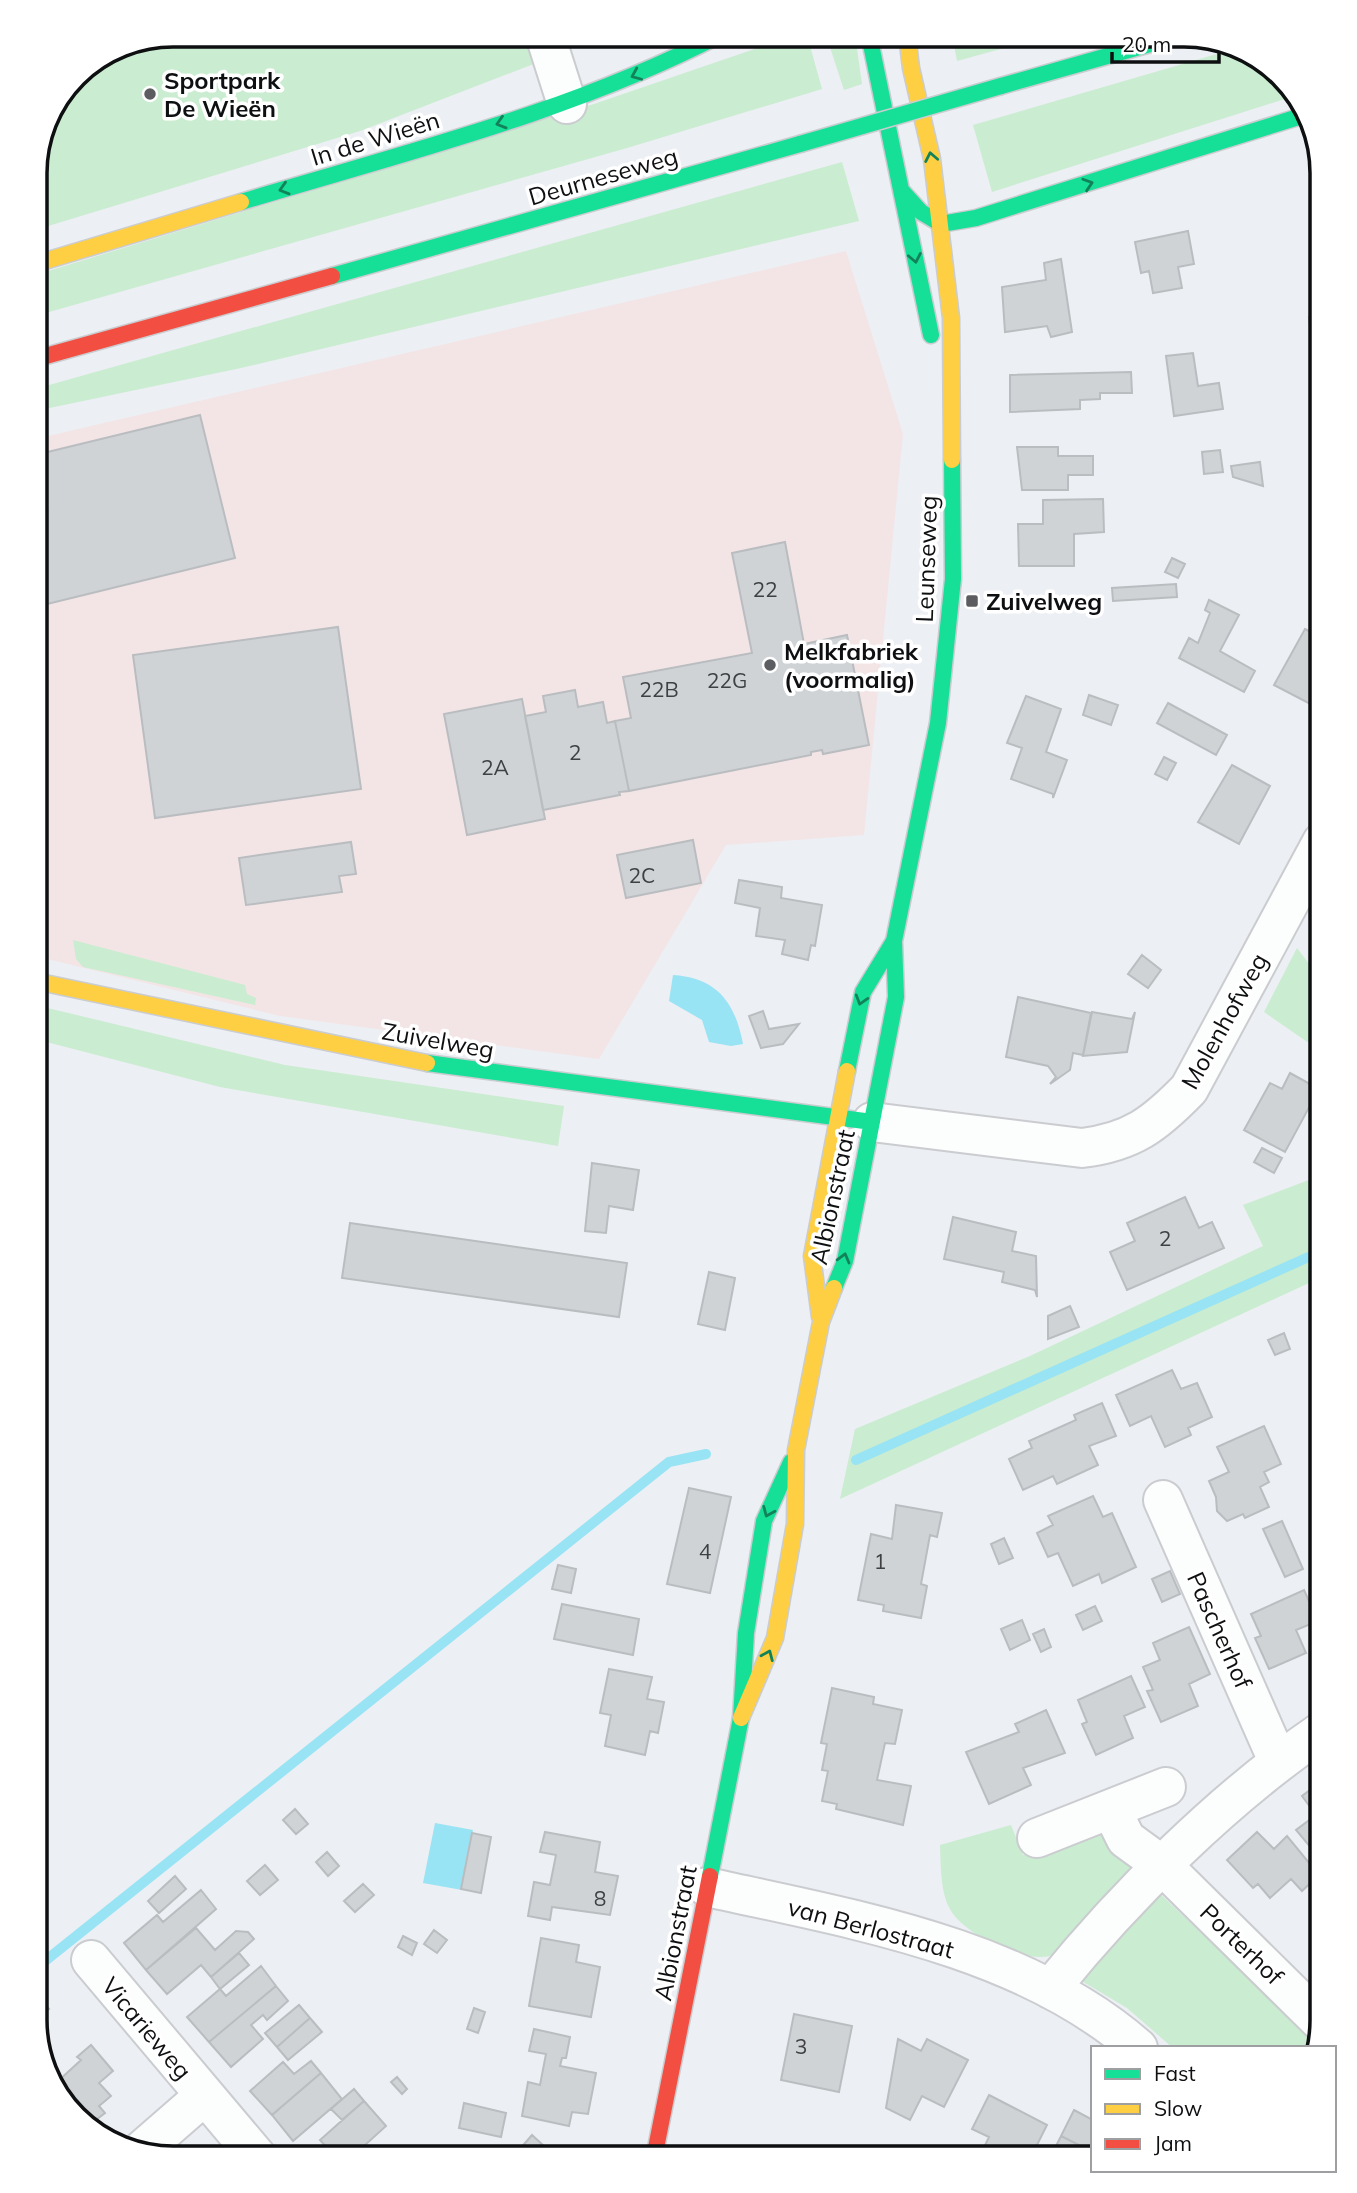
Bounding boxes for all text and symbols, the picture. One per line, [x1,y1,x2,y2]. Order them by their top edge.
scale bar [1112,21,1219,65]
text: 20 m [1122,31,1171,57]
place label: Sportpark De Wieën [164,65,281,123]
one-way arrow [631,67,644,81]
marker: Sportpark De Wieën [142,86,158,102]
street label: In de Wieën [307,104,443,172]
one-way arrow [496,115,508,130]
street label: Deurneseweg [525,140,681,212]
one-way arrow [924,151,939,163]
one-way arrow [1081,178,1093,192]
one-way arrow [278,180,290,195]
one-way arrow [907,252,922,264]
street label: Leunseweg [909,495,943,623]
house number: 22 [752,576,778,602]
place label: Zuivelweg [986,586,1102,616]
marker: Zuivelweg [964,593,980,609]
place label: Melkfabriek (voormalig) [784,636,919,694]
marker: Melkfabriek (voormalig) [762,657,778,673]
house number: 22G [707,667,747,693]
house number: 22B [639,676,679,702]
house number: 2 [569,739,581,765]
house number: 2A [481,754,510,780]
house number: 2C [629,862,655,888]
street label: Molenhofweg [1174,948,1274,1094]
one-way arrow [854,994,869,1006]
street label: Zuivelweg [380,1015,496,1065]
street label: Albionstraat [803,1127,861,1267]
house number: 2 [1159,1225,1171,1251]
one-way arrow [836,1252,851,1264]
one-way arrow [762,1505,776,1518]
house number: 4 [699,1538,712,1564]
house number: 1 [874,1548,886,1574]
street label: Pascherhof [1181,1567,1259,1694]
one-way arrow [760,1649,774,1662]
street label: Albionstraat [647,1863,703,2003]
house number: 8 [594,1885,606,1911]
street label: van Berlostraat [785,1891,957,1965]
street label: Porterhof [1194,1897,1290,1992]
street label: Vicarieweg [96,1971,198,2085]
house number: 3 [795,2033,807,2059]
legend [1091,2046,1336,2172]
text: Fast [1154,2060,1196,2086]
text: Slow [1154,2095,1202,2121]
text: Jam [1154,2130,1192,2156]

